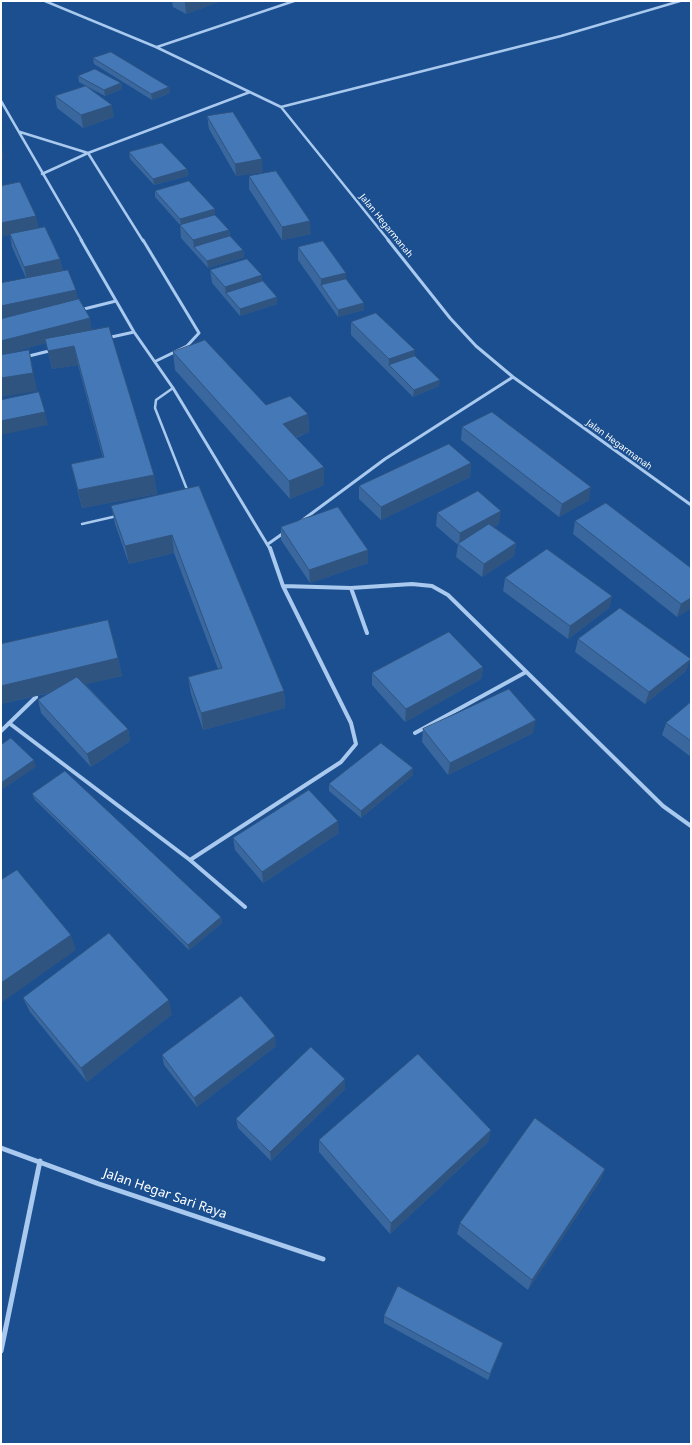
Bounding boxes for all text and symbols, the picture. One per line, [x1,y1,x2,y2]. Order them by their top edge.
street label: Jalan Hegarmanah [357,192,415,260]
street label: Jalan Hegarmanah [584,418,654,472]
street label: Jalan Hegar Sari Raya [101,1166,229,1222]

